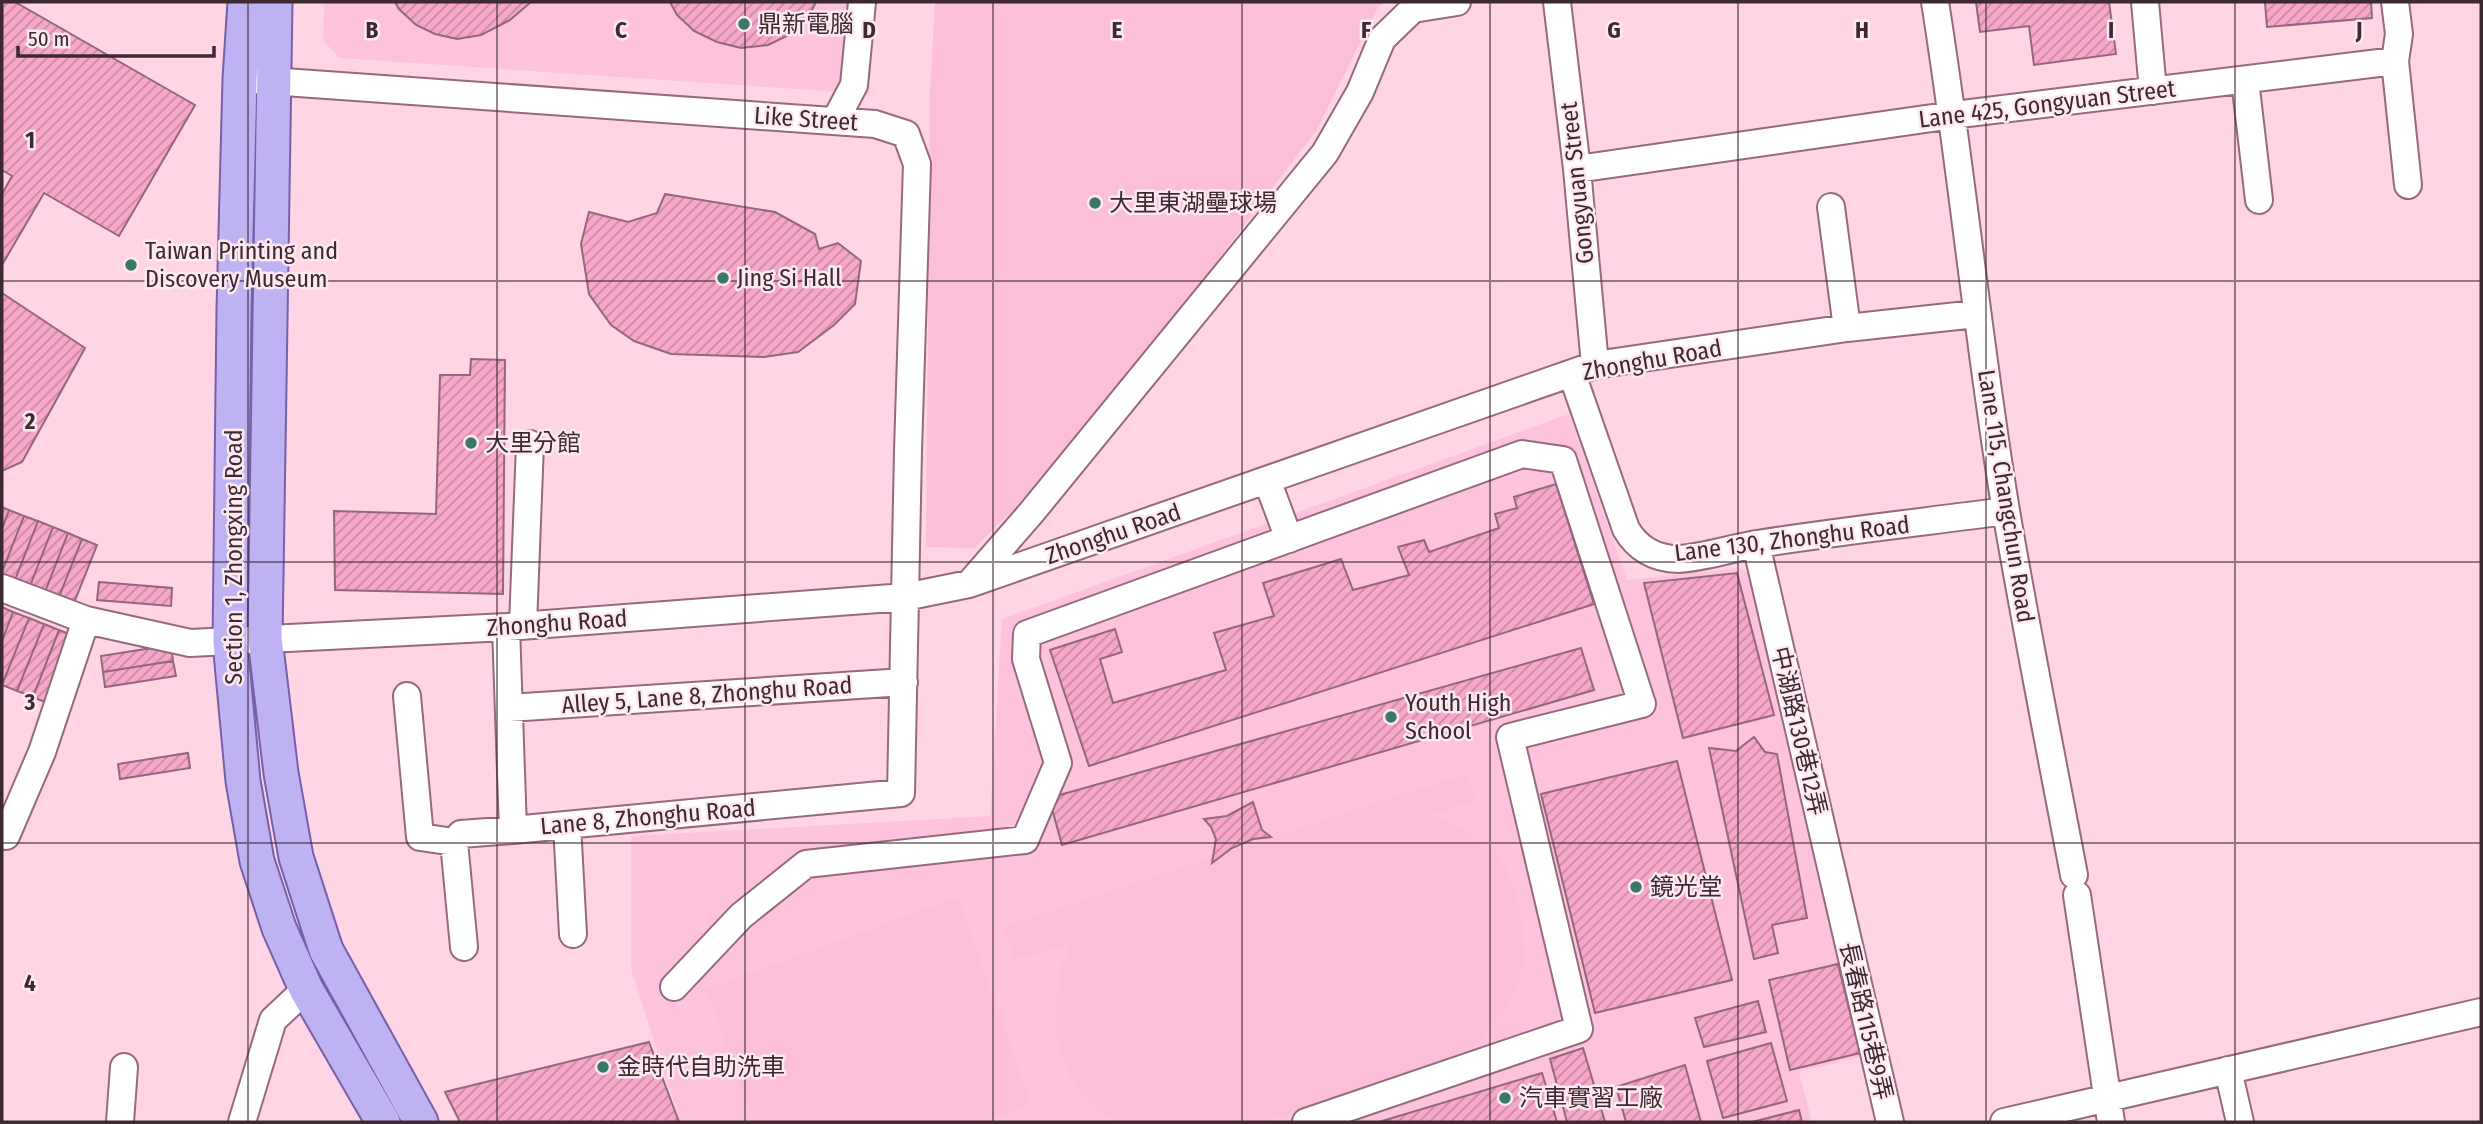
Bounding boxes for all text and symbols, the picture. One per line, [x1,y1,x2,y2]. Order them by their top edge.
place label: 鼎新電腦 [758,10,854,38]
scale bar [18,14,214,58]
text: B [366,16,379,44]
text: C [615,16,627,44]
marker: 鼎新電腦 [736,16,752,32]
text: D [862,16,876,44]
text: E [1112,16,1123,44]
text: F [1361,16,1371,44]
text: G [1607,16,1621,44]
text: H [1855,16,1869,44]
text: I [2108,16,2114,44]
text: J [2355,16,2362,44]
text: 50 m [28,26,70,52]
street label: Lane 425, Gongyuan Street [1917,74,2177,134]
street label: Like Street [753,101,859,137]
street label: Gongyuan Street [1555,101,1599,265]
text: 1 [25,126,35,154]
place label: 大里東湖壘球場 [1109,189,1277,217]
marker: 大里東湖壘球場 [1087,195,1103,211]
place label: Taiwan Printing and Discovery Museum [145,237,338,293]
marker: Taiwan Printing and Discovery Museum [123,257,139,273]
place label: Jing Si Hall [737,264,842,292]
marker: Jing Si Hall [715,270,731,286]
street label: Zhonghu Road [1580,334,1724,386]
street label: Lane 115, Changchun Road [1972,367,2040,625]
text: 2 [24,407,36,435]
street label: Section 1, Zhongxing Road [220,429,248,685]
place label: 大里分館 [485,429,581,457]
marker: 大里分館 [463,435,479,451]
street label: Zhonghu Road [1042,498,1184,570]
street label: Lane 130, Zhonghu Road [1673,511,1911,567]
street label: Zhonghu Road [486,604,628,642]
street label: 中湖路130巷12弄 [1766,644,1832,818]
street label: Alley 5, Lane 8, Zhonghu Road [561,671,853,719]
text: 3 [24,688,36,716]
place label: Youth High School [1405,689,1511,745]
marker: Youth High School [1383,709,1399,725]
street label: Lane 8, Zhonghu Road [539,794,757,840]
place label: 鏡光堂 [1650,873,1722,901]
marker: 鏡光堂 [1628,879,1644,895]
street label: 長春路115巷9弄 [1834,939,1898,1103]
text: 4 [24,969,36,997]
place label: 金時代自助洗車 [617,1053,785,1081]
marker: 金時代自助洗車 [595,1059,611,1075]
place label: 汽車實習工廠 [1519,1084,1663,1112]
marker: 汽車實習工廠 [1497,1090,1513,1106]

